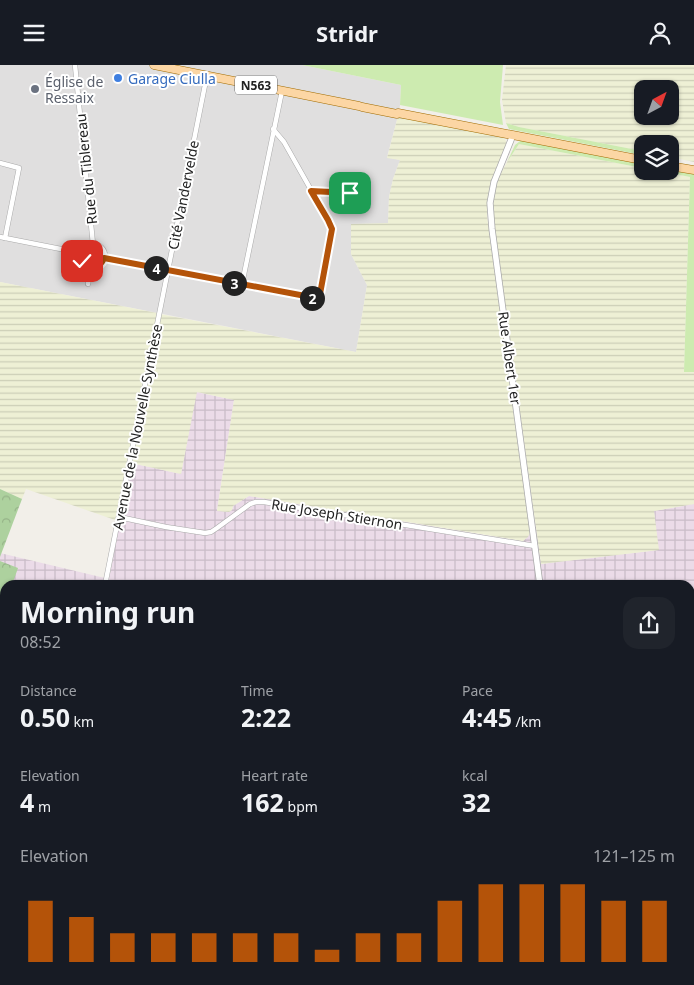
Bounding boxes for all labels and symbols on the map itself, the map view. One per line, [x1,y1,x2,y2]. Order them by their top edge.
place label: Garage Ciulla [128,69,216,88]
place label: Église de Ressaix [45,72,103,107]
marker: Garage Ciulla [112,72,124,84]
road number: N563 [235,75,277,95]
north arrow [634,80,679,125]
marker: Église de Ressaix [29,83,41,95]
street label: Rue du Tiblereau [71,113,101,225]
street label: Cité Vandervelde [163,139,203,251]
pin [329,172,371,214]
pin [61,240,103,282]
pin: 4 [144,255,168,281]
pin: 3 [222,271,246,295]
pin: 2 [300,285,324,311]
street label: Rue Albert 1er [494,310,526,406]
street label: Avenue de la Nouvelle Synthèse [108,322,166,532]
street label: Rue Joseph Stiernon [270,494,404,534]

